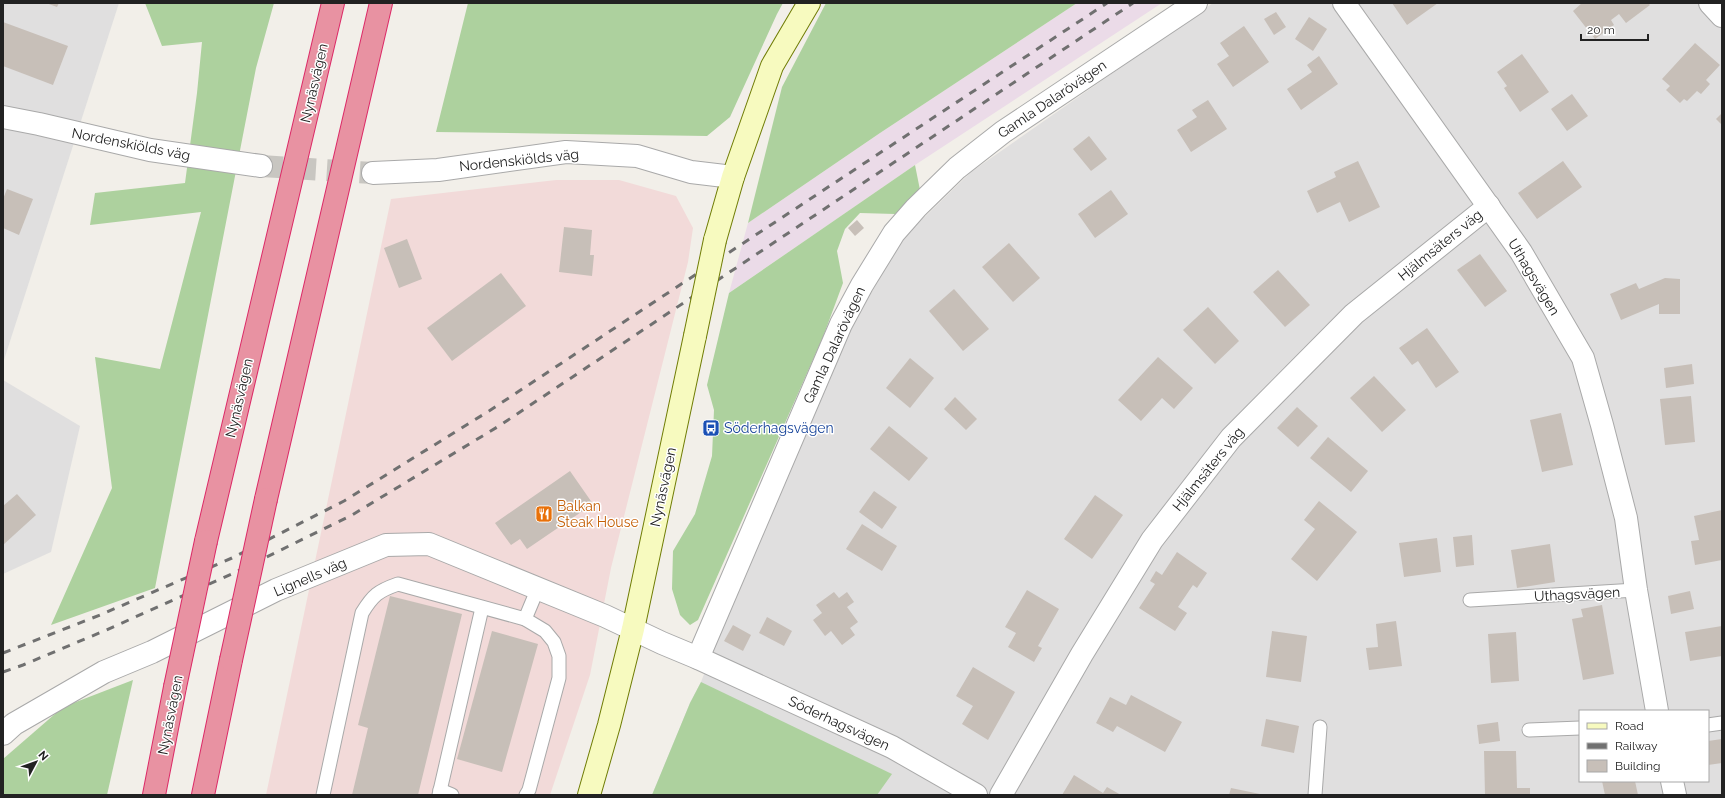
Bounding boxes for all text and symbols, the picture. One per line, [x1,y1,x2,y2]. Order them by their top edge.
scale bar [1581,16,1648,42]
text: 20 m [1587,23,1615,37]
street label: Nynäsvägen [297,42,331,124]
street label: Gamla Dalarövägen [995,57,1109,141]
street label: Nordenskiölds väg [70,125,192,163]
street label: Nordenskiölds väg [458,146,580,174]
street label: Hjälmsäters väg [1395,206,1485,284]
street label: Uthagsvägen [1505,236,1563,318]
street label: Gamla Dalarövägen [800,284,868,406]
street label: Nynäsvägen [222,357,256,439]
bus stop icon: Söderhagsvägen [701,418,721,438]
place label: Söderhagsvägen [724,420,834,436]
street label: Hjälmsäters väg [1169,424,1247,514]
street label: Nynäsvägen [647,446,679,528]
place label: Balkan Steak House [557,498,639,530]
restaurant icon: Balkan Steak House [534,504,554,524]
street label: Lignells väg [271,555,349,599]
street label: Uthagsvägen [1534,584,1620,604]
street label: Nynäsvägen [154,674,186,756]
street label: Söderhagsvägen [786,693,892,753]
legend [1579,710,1709,782]
text: Road [1615,719,1644,733]
text: Railway [1615,739,1658,753]
north arrow [16,742,56,782]
text: N [36,748,51,763]
text: Building [1615,759,1661,773]

